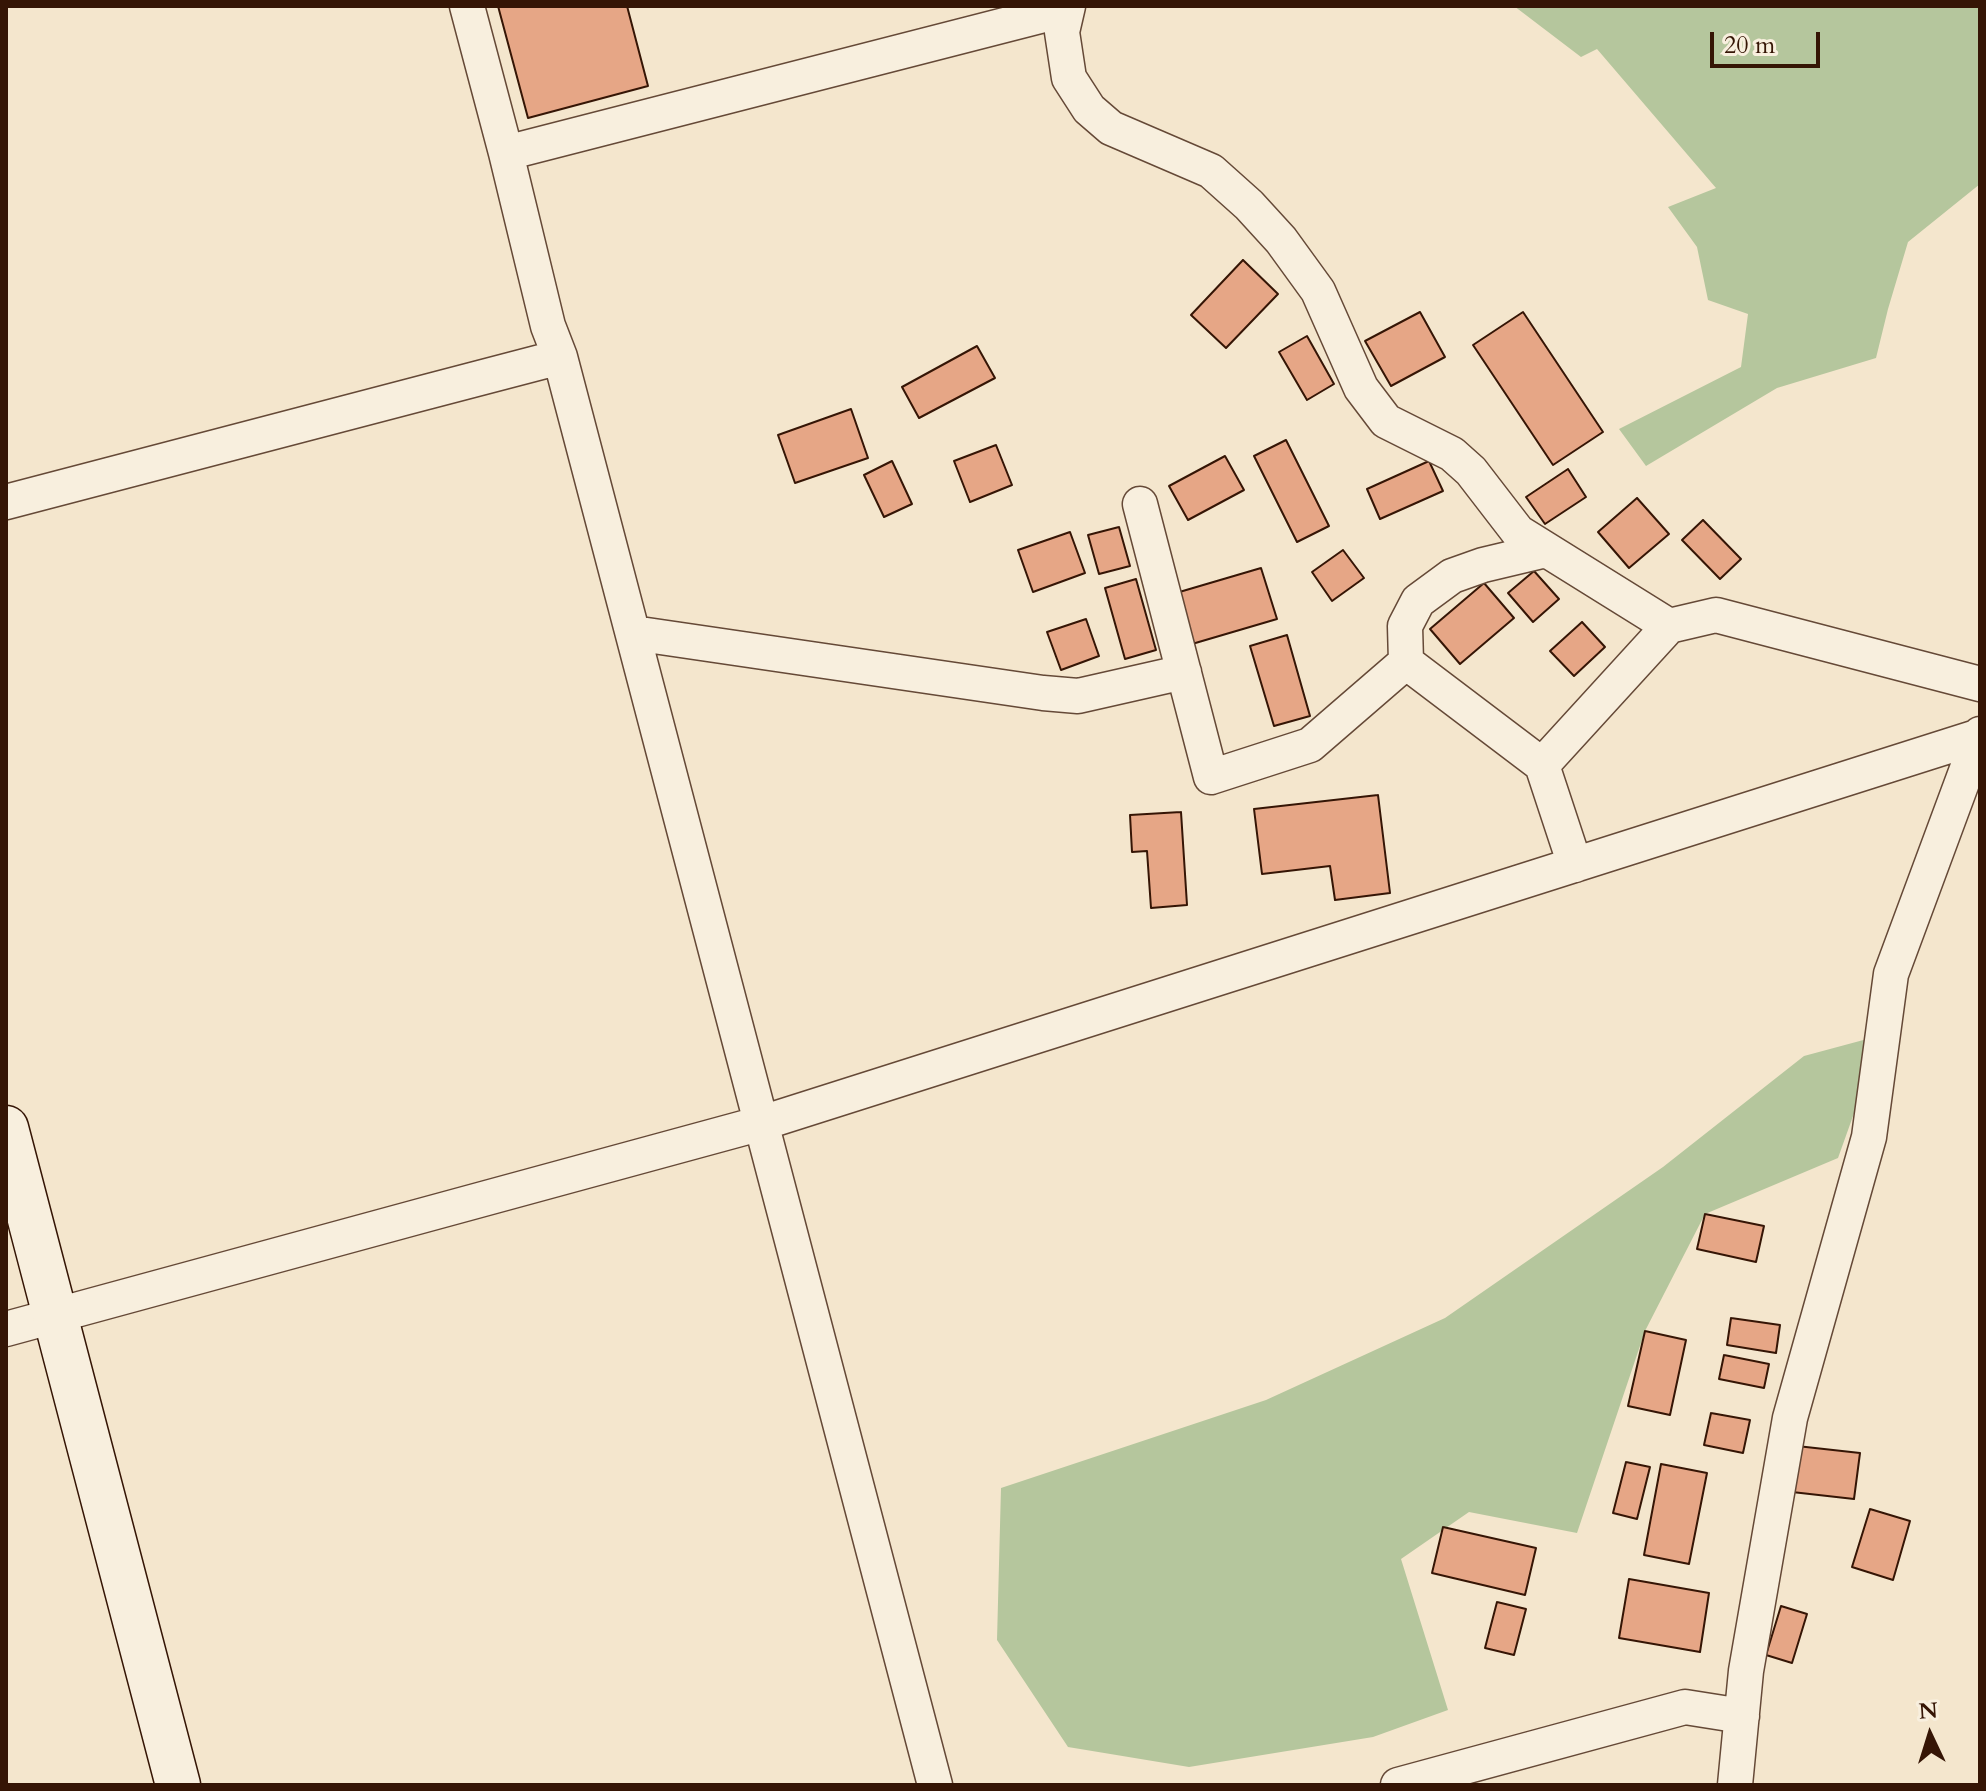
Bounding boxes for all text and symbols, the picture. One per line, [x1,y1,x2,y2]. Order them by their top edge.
scale bar [1714,16,1824,66]
text: 20 m [1724,29,1775,62]
north arrow [1890,1695,1970,1775]
text: N [1918,1695,1939,1727]

